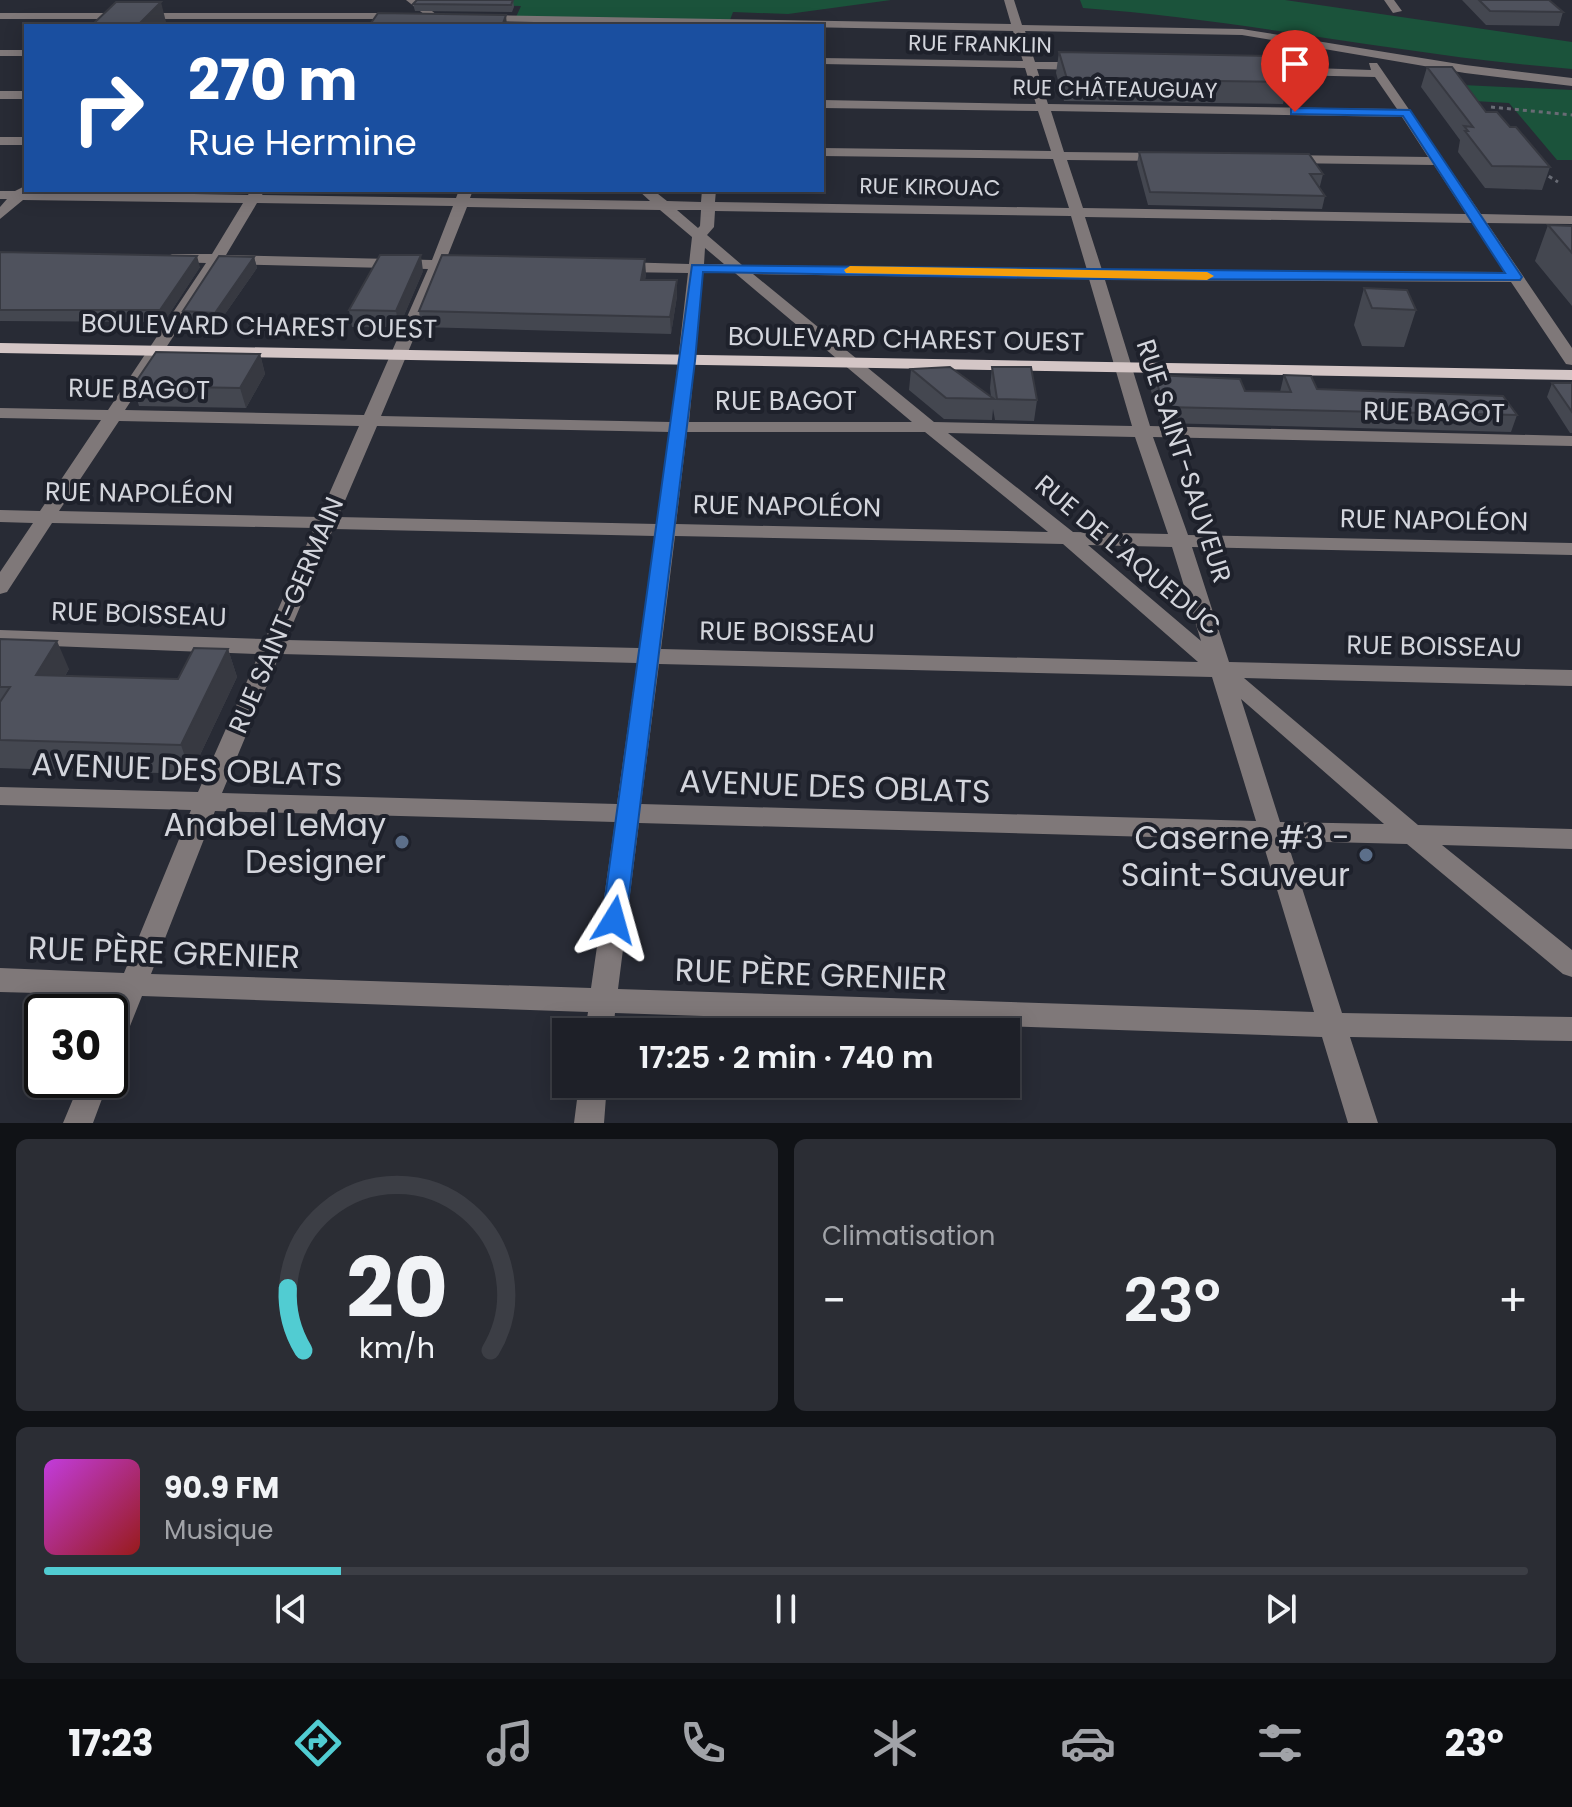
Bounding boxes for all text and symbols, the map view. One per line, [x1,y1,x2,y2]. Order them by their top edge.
street label: RUE FRANKLIN [908,27,1052,61]
pin [1261,30,1329,112]
text: 270 m [188,41,358,120]
icon: arrive [1273,42,1317,86]
icon: right [56,56,160,160]
street label: RUE CHÂTEAUGUAY [1012,72,1218,106]
text: Rue Hermine [188,117,417,168]
street label: RUE KIROUAC [859,170,1001,204]
street label: BOULEVARD CHAREST OUEST [81,305,437,347]
street label: BOULEVARD CHAREST OUEST [728,318,1084,360]
street label: RUE SAINT-SAUVEUR [1128,335,1240,587]
street label: RUE BAGOT [68,370,210,408]
street label: RUE BAGOT [715,383,857,419]
street label: RUE BAGOT [1363,393,1505,431]
street label: RUE DE L'AQUEDUC [1027,466,1229,644]
street label: RUE NAPOLÉON [45,473,233,513]
street label: RUE NAPOLÉON [693,486,881,526]
street label: RUE SAINT-GERMAIN [220,491,352,739]
street label: RUE NAPOLÉON [1340,500,1528,540]
street label: RUE BOISSEAU [51,593,227,635]
street label: RUE BOISSEAU [699,612,875,652]
street label: RUE BOISSEAU [1346,626,1522,666]
street label: AVENUE DES OBLATS [31,741,343,797]
street label: AVENUE DES OBLATS [679,758,991,814]
place label: Anabel LeMay Designer [164,802,386,884]
place label: Caserne #3 - Saint-Sauveur [1121,815,1350,897]
marker: Anabel LeMay Designer [393,833,411,851]
marker: Caserne #3 - Saint-Sauveur [1357,846,1375,864]
position arrow [572,878,656,962]
street label: RUE PÈRE GRENIER [27,925,301,979]
street label: RUE PÈRE GRENIER [674,947,948,1001]
speed limit sign: 30 [24,994,128,1098]
text: 17:25 · 2 min · 740 m [639,1036,933,1079]
text: Climatisation [822,1218,995,1254]
text: 20 [346,1230,448,1346]
text: 23° [1124,1259,1221,1343]
text: − [822,1270,846,1331]
text: + [1498,1270,1528,1331]
text: km/h [359,1328,435,1368]
text: 90.9 FM [164,1466,279,1509]
text: Musique [164,1512,273,1548]
icon: previous [269,1587,313,1631]
icon: pause [764,1587,808,1631]
icon: next [1259,1587,1303,1631]
icon: directions [290,1715,346,1771]
icon: music [482,1715,538,1771]
icon: phone [675,1715,731,1771]
icon: climate [867,1715,923,1771]
icon: car [1060,1715,1116,1771]
icon: filters [1252,1715,1308,1771]
text: 17:23 [68,1718,154,1769]
text: 23° [1445,1718,1504,1769]

